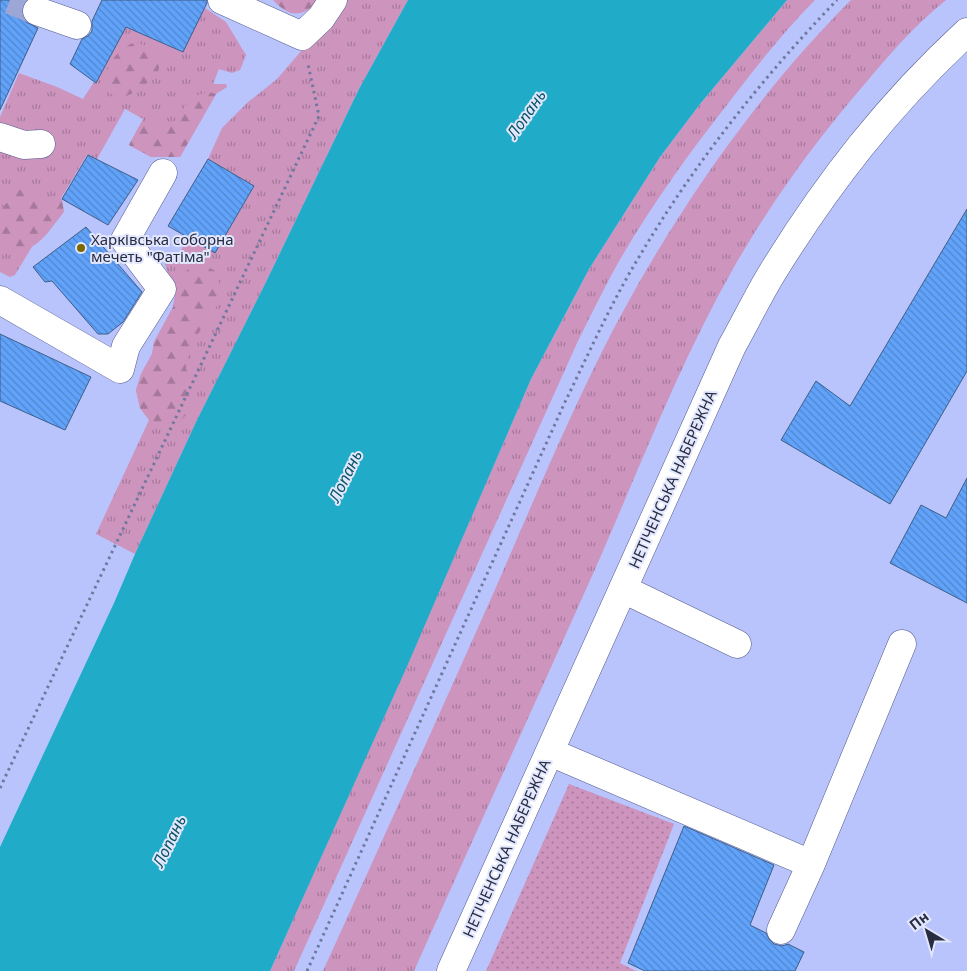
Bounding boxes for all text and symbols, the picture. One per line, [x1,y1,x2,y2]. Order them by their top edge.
water label: Лопань [501,85,551,144]
place label: Харківська соборна мечеть "Фатіма" [91,229,234,266]
marker: Харківська соборна мечеть "Фатіма" [75,242,87,254]
street label: НЕТІЧЕНСЬКА НАБЕРЕЖНА [624,386,721,571]
water label: Лопань [323,446,367,507]
street label: НЕТІЧЕНСЬКА НАБЕРЕЖНА [458,755,555,940]
water label: Лопань [147,811,191,872]
north arrow [902,906,952,956]
text: Пн [905,907,932,934]

